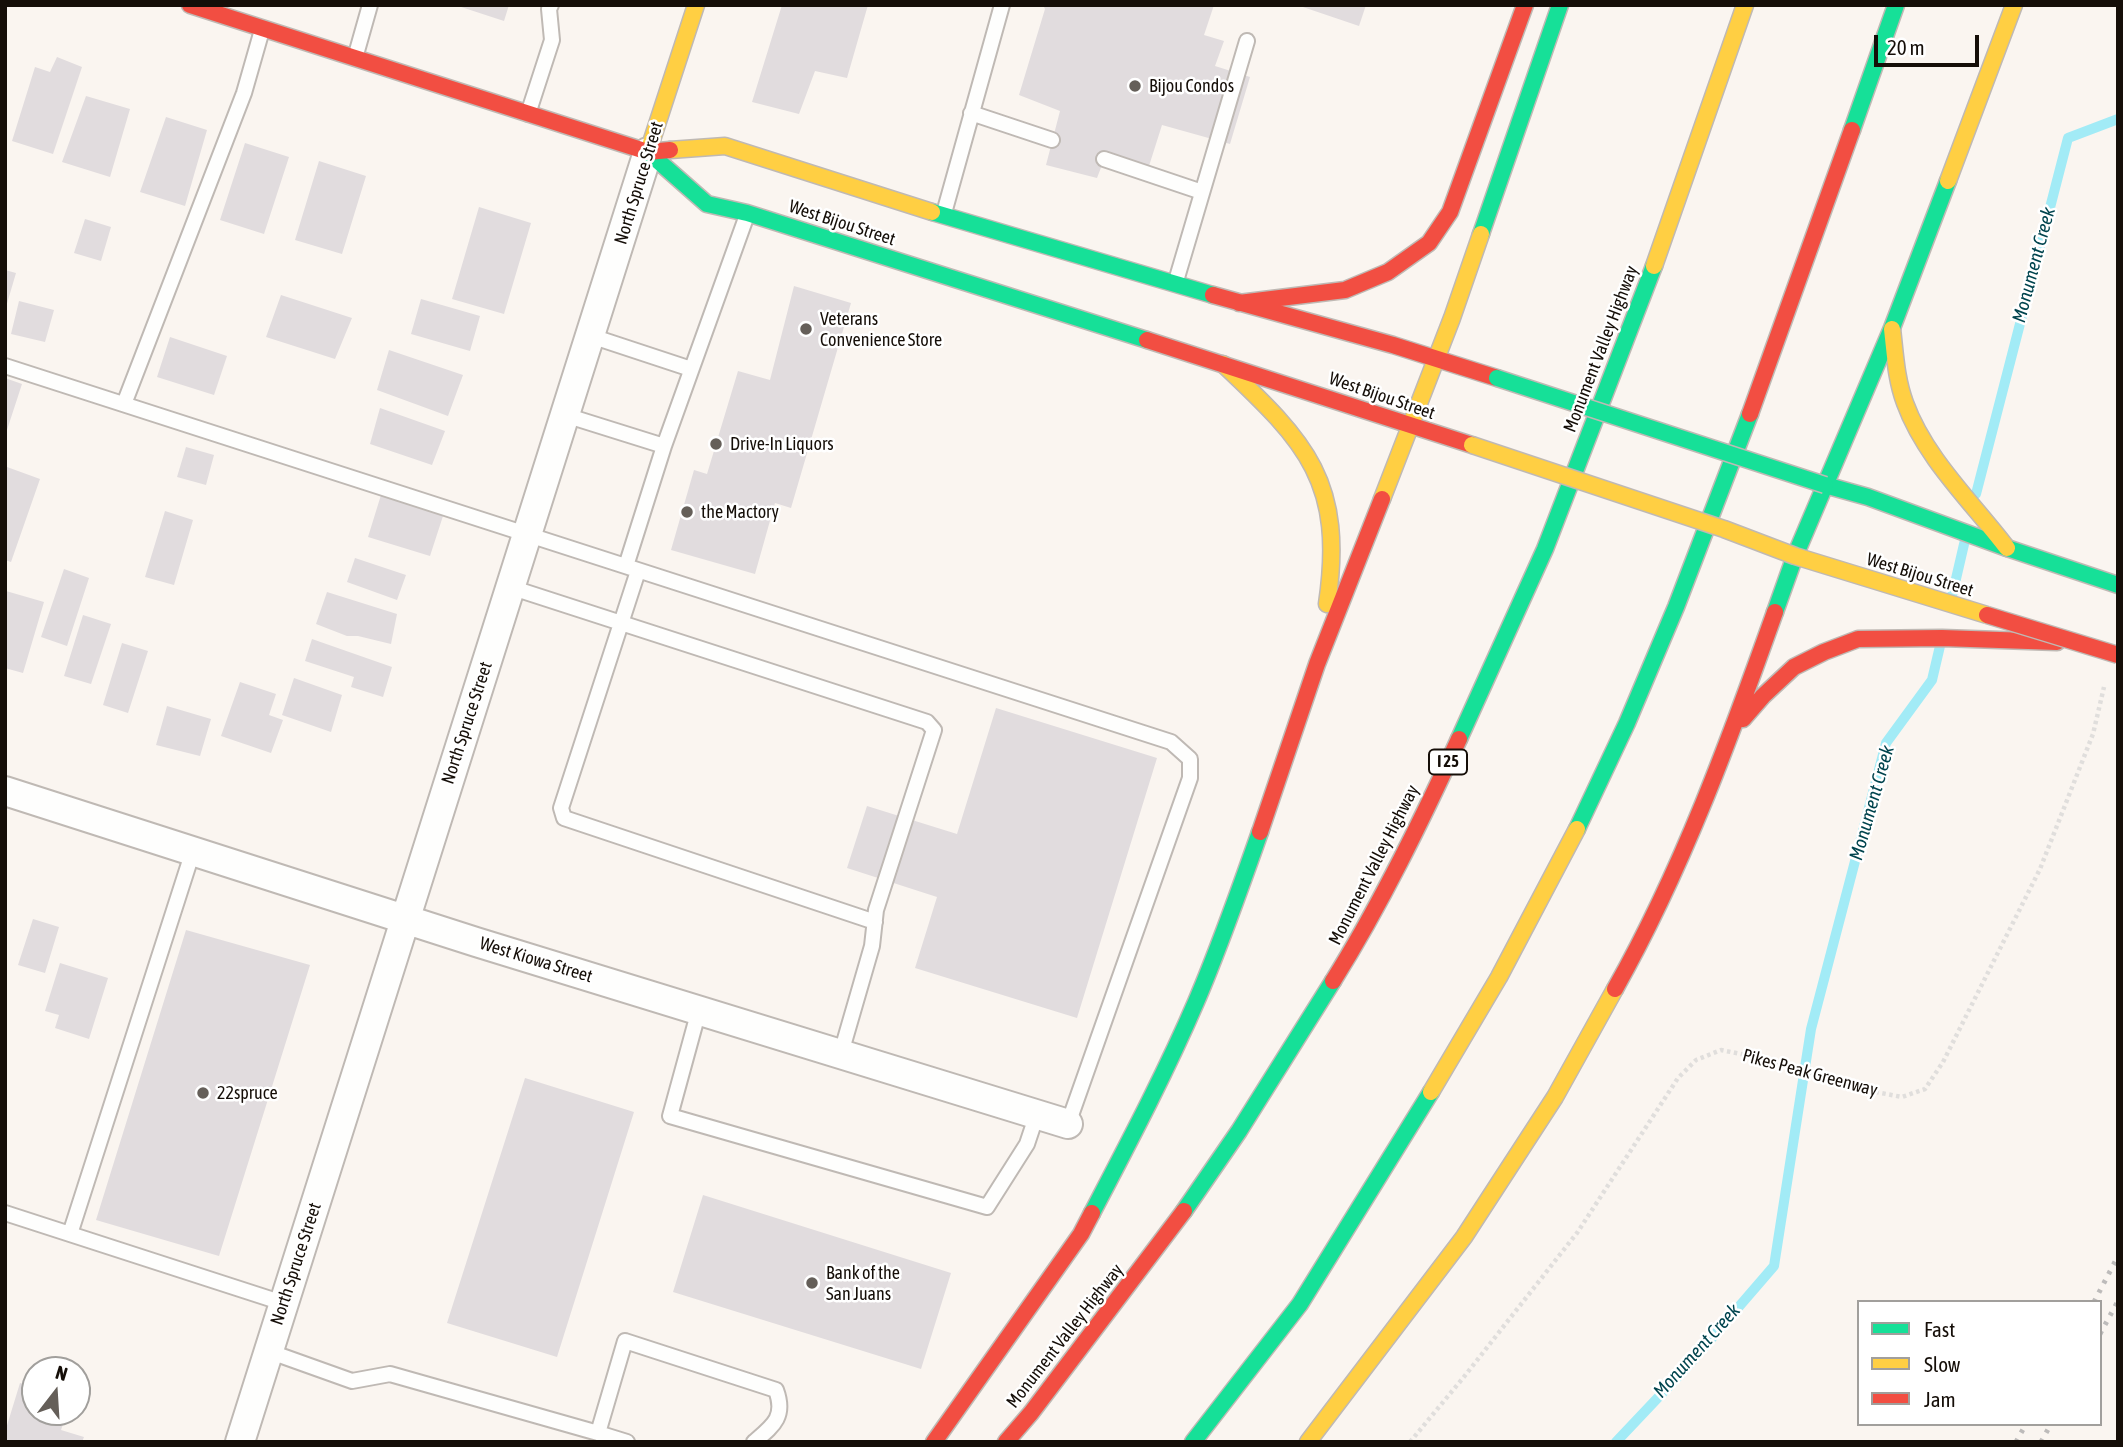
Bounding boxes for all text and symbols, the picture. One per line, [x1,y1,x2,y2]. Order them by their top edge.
scale bar [1878,21,1983,65]
text: 20 m [1887,35,1925,59]
place label: Bijou Condos [1149,75,1234,97]
marker: Bijou Condos [1127,78,1143,94]
street label: North Spruce Street [610,119,668,247]
street label: West Bijou Street [786,196,898,250]
water label: Monument Creek [2008,205,2060,325]
street label: Monument Valley Highway [1559,263,1643,435]
place label: Veterans Convenience Store [820,308,942,350]
marker: Veterans Convenience Store [798,321,814,337]
street label: West Bijou Street [1326,368,1438,424]
place label: Drive-In Liquors [730,433,834,455]
marker: Drive-In Liquors [708,436,724,452]
place label: the Mactory [701,501,779,523]
marker: the Mactory [679,504,695,520]
street label: West Bijou Street [1864,549,1976,601]
street label: North Spruce Street [437,659,497,787]
water label: Monument Creek [1845,743,1899,863]
road number: I 25 [1429,750,1467,775]
street label: Monument Valley Highway [1324,781,1424,949]
street label: West Kiowa Street [477,933,595,987]
street label: Pikes Peak Greenway [1740,1045,1880,1101]
place label: 22spruce [217,1082,278,1104]
marker: 22spruce [195,1085,211,1101]
street label: North Spruce Street [266,1200,326,1328]
street label: Monument Valley Highway [1002,1260,1128,1412]
place label: Bank of the San Juans [826,1262,900,1304]
marker: Bank of the San Juans [804,1275,820,1291]
water label: Monument Creek [1649,1299,1745,1403]
legend [1857,1300,2102,1426]
text: Fast [1924,1317,1955,1341]
text: Slow [1924,1352,1960,1376]
north arrow [21,1356,91,1426]
text: N [53,1361,70,1385]
text: Jam [1924,1387,1956,1411]

